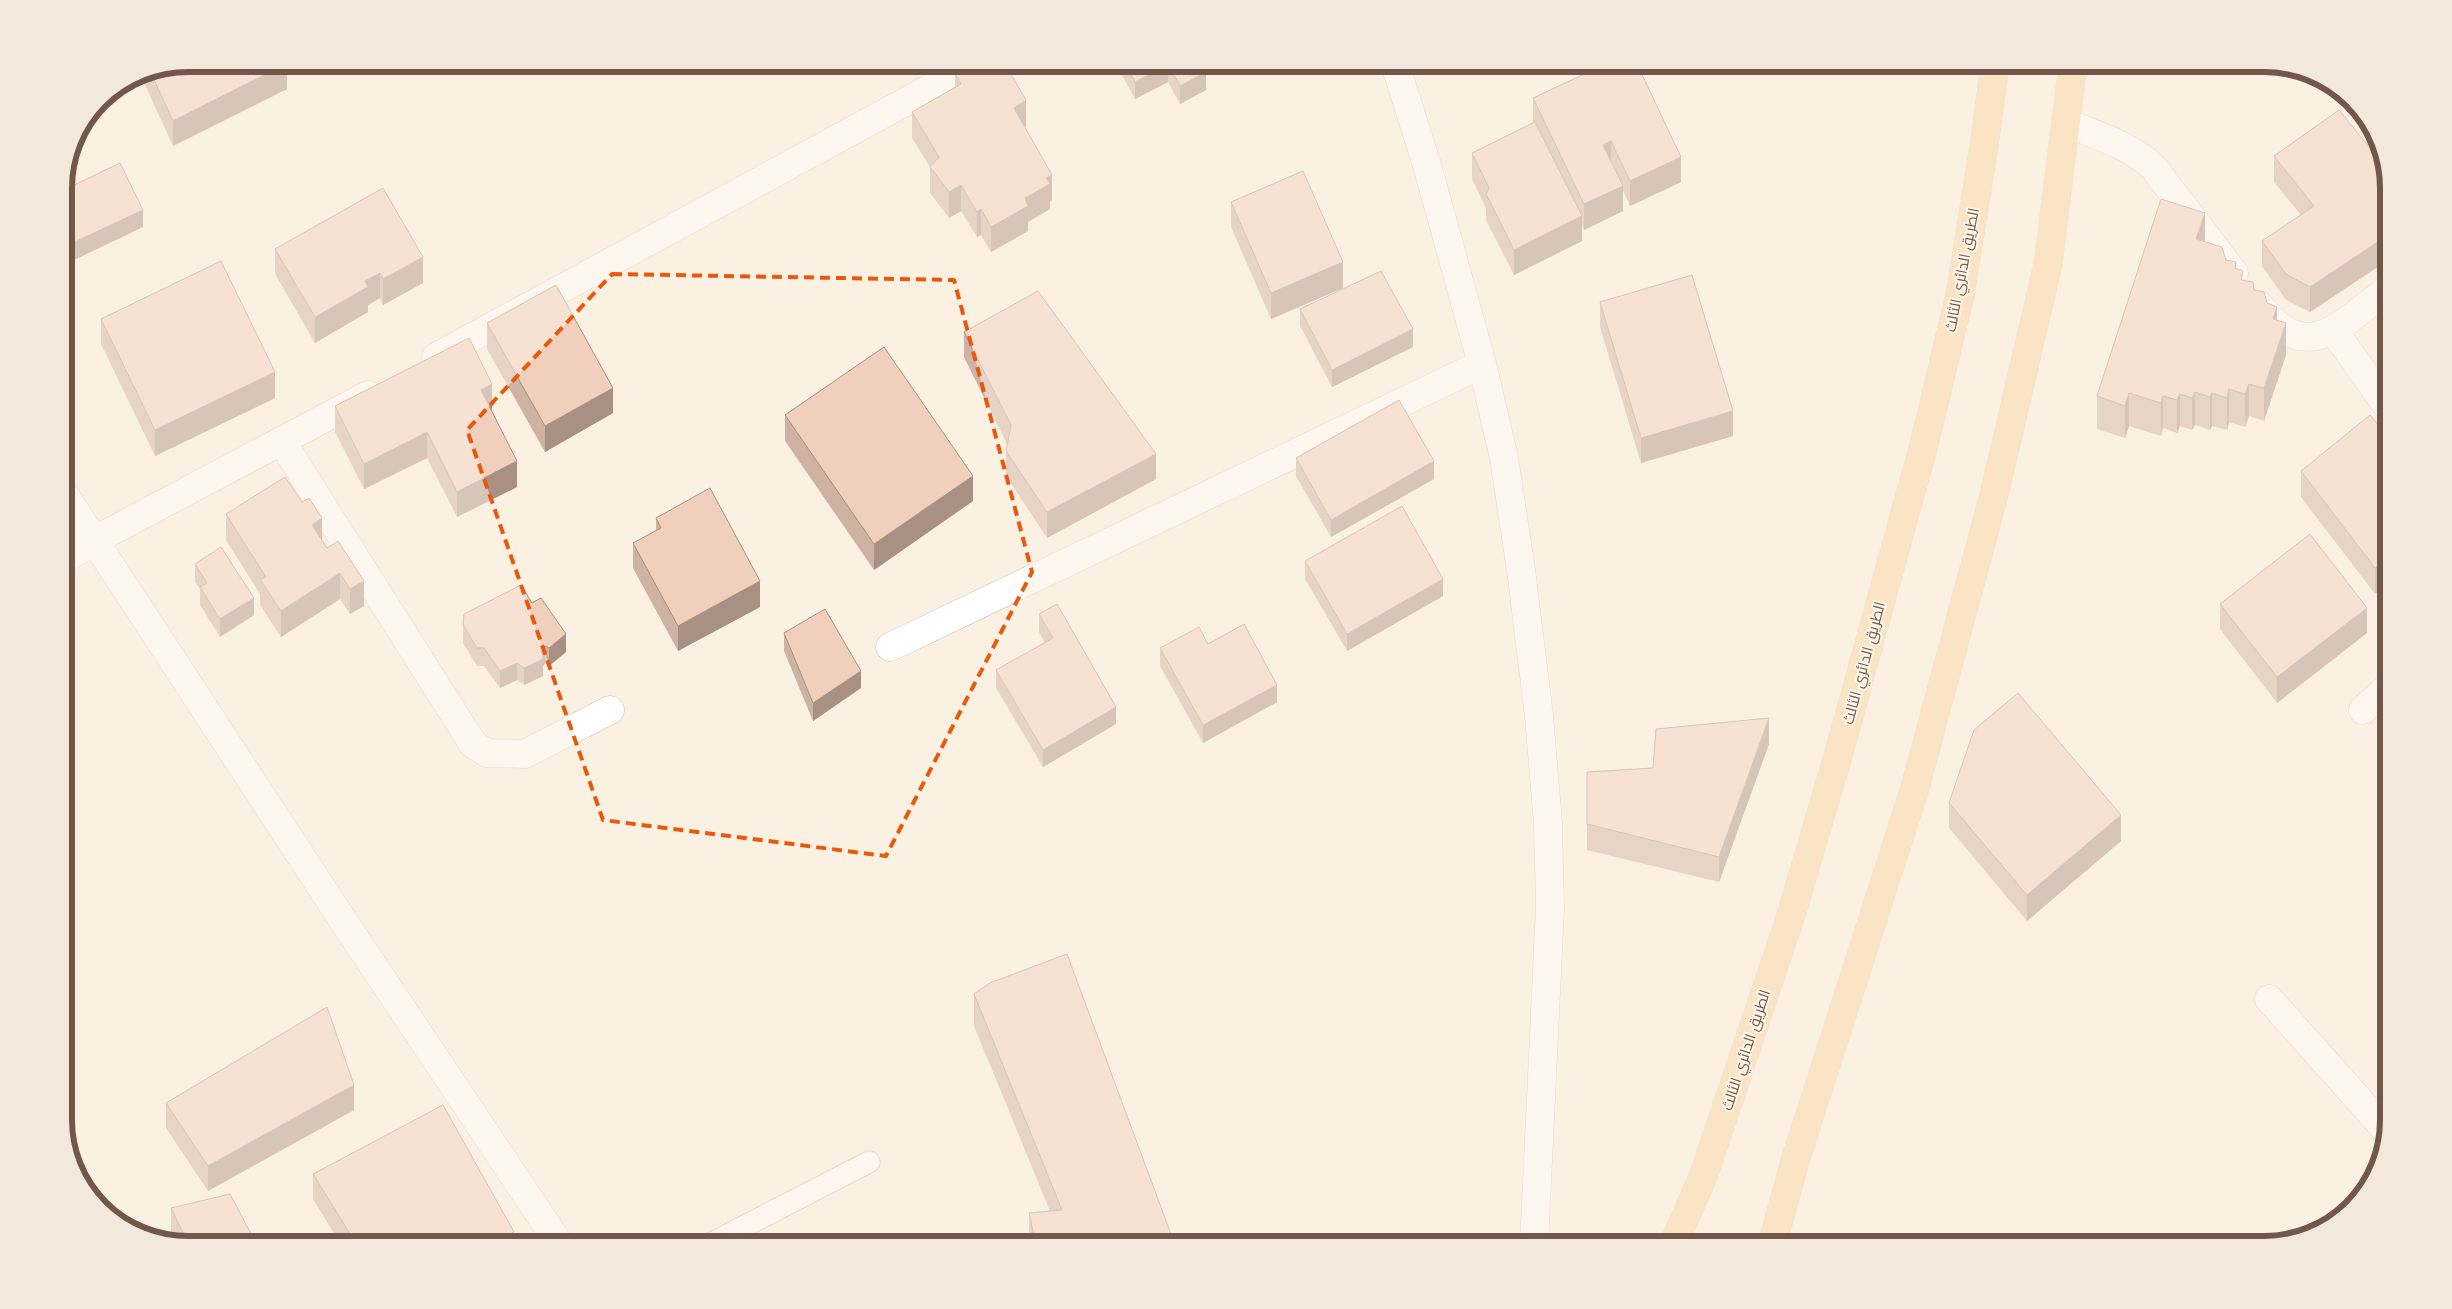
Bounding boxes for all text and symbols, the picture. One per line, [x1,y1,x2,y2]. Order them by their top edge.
street label: الطريق الدائري الثالث [1940,206,1986,334]
street label: الطريق الدائري الثالث [1838,600,1892,727]
street label: الطريق الدائري الثالث [1717,987,1777,1114]

